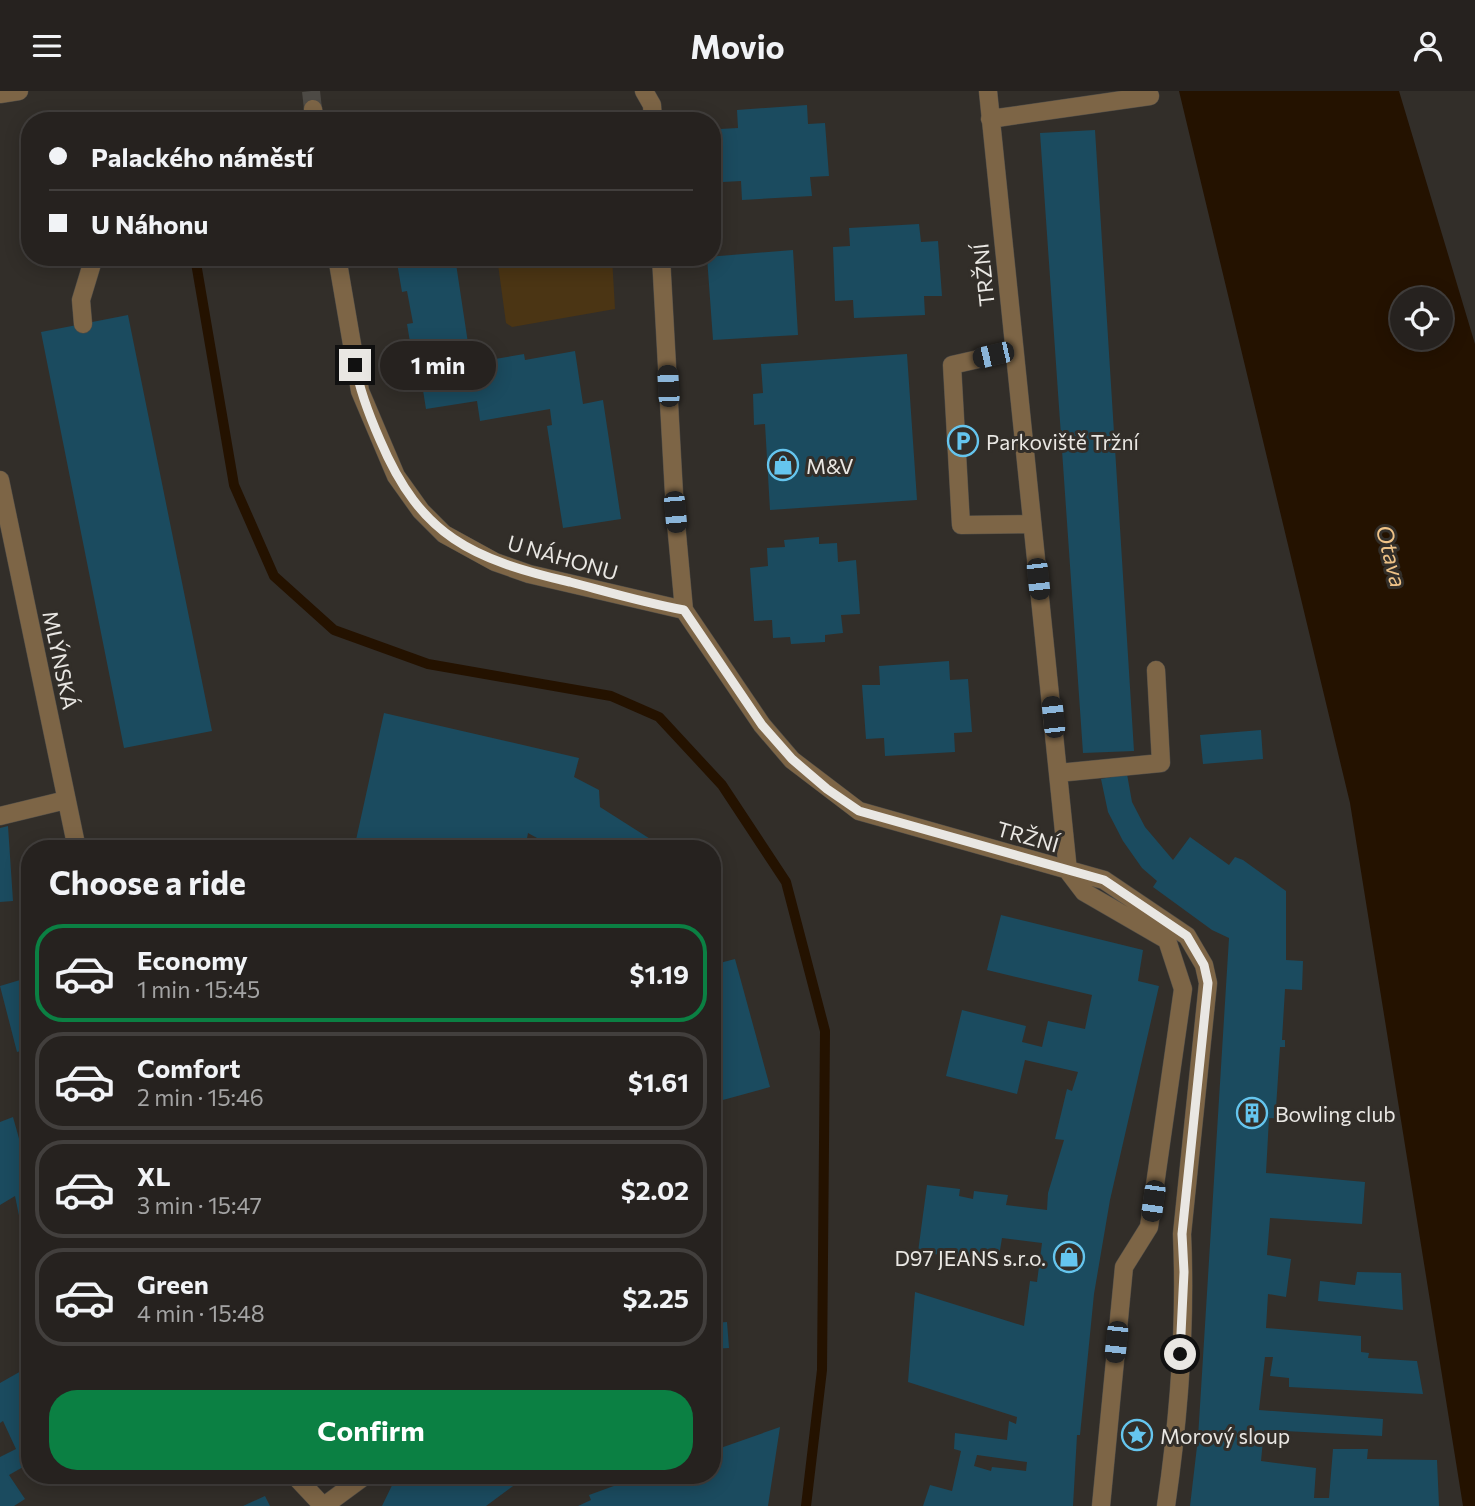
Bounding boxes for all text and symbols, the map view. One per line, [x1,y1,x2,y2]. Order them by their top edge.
text: Movio [690,26,785,66]
icon: menu [28,27,66,65]
icon: person [1409,27,1447,65]
text: Palackého náměstí [91,141,314,172]
text: U Náhonu [91,208,208,239]
street label: TRŽNÍ [967,241,999,308]
map controls [1390,287,1453,350]
button: locate [1390,287,1453,350]
car [971,340,1016,370]
callout: 1 min [380,341,495,389]
route end [339,349,371,381]
text: 1 min [411,351,465,379]
car [657,364,680,408]
parking icon: Parkoviště Tržní [946,424,980,458]
place label: Parkoviště Tržní [986,429,1139,454]
shop icon: M&V [766,448,800,482]
place label: M&V [806,453,854,478]
car [663,490,688,534]
water label: Otava [1371,522,1413,590]
street label: U NÁHONU [505,529,621,585]
car [1026,557,1051,601]
street label: MLÝNSKÁ [38,608,84,712]
car [1041,695,1066,739]
street label: TRŽNÍ [994,815,1063,857]
text: Choose a ride [49,862,246,902]
icon: car [53,942,116,1005]
text: Economy [137,944,248,975]
text: $1.19 [630,958,689,989]
text: 1 min · 15:45 [137,975,260,1003]
icon: car [53,1050,116,1113]
text: Comfort [137,1052,240,1083]
text: $1.61 [628,1066,689,1097]
text: 2 min · 15:46 [137,1083,264,1111]
building icon: Bowling club [1235,1096,1269,1130]
place label: Bowling club [1275,1101,1396,1126]
icon: car [53,1158,116,1221]
text: XL [137,1160,171,1191]
text: $2.02 [621,1174,689,1205]
car [1140,1179,1167,1223]
text: 3 min · 15:47 [137,1191,262,1219]
shop icon: D97 JEANS s.r.o. [1052,1240,1086,1274]
place label: D97 JEANS s.r.o. [894,1245,1046,1270]
icon: car [53,1266,116,1329]
text: Green [137,1268,209,1299]
text: $2.25 [622,1282,689,1313]
text: 4 min · 15:48 [137,1299,265,1327]
car [1104,1320,1129,1364]
route start [1164,1338,1196,1370]
button: Confirm [49,1390,693,1470]
place icon: Morový sloup [1120,1418,1154,1452]
place label: Morový sloup [1160,1423,1290,1448]

